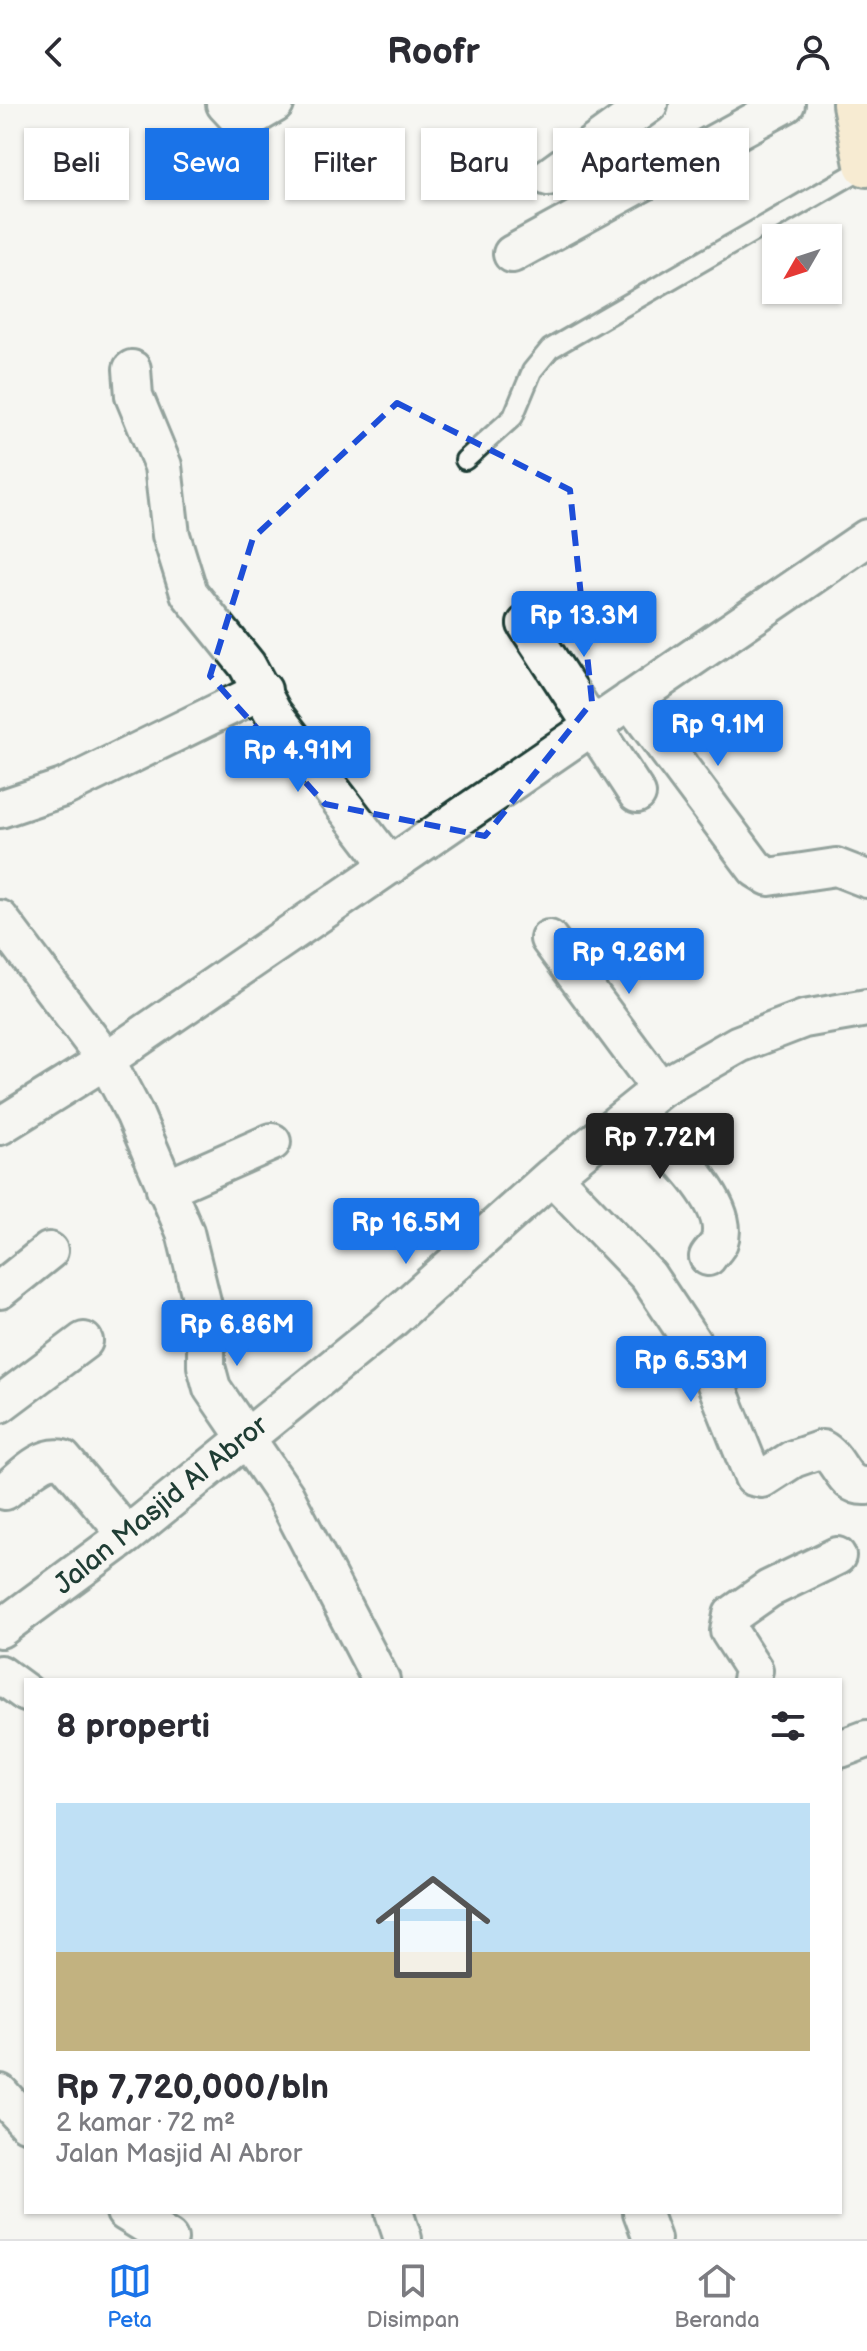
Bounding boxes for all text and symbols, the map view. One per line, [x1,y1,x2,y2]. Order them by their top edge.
icon: back [32,30,76,74]
icon: person [791,30,835,74]
text: Roofr [387,31,480,74]
chip: Beli [24,128,129,200]
chip: Sewa [145,128,269,200]
chip: Filter [285,128,405,200]
chip: Baru [421,128,537,200]
chip: Apartemen [553,128,749,200]
north arrow [762,224,842,304]
map controls [762,224,842,304]
pin: Rp 13.3M [501,591,667,659]
text: Rp 13.3M [529,601,639,632]
pin: Rp 9.1M [644,700,792,768]
text: Rp 9.1M [671,710,765,741]
pin: Rp 4.91M [215,726,381,794]
text: Rp 4.91M [243,736,353,767]
pin: Rp 9.26M [546,928,712,996]
text: Rp 9.26M [572,938,686,969]
pin: Rp 7.72M [577,1113,743,1181]
text: Rp 7.72M [604,1123,716,1154]
pin: Rp 16.5M [323,1198,489,1266]
text: Rp 16.5M [351,1208,461,1239]
pin: Rp 6.86M [154,1300,320,1368]
text: Rp 6.86M [179,1310,295,1341]
pin: Rp 6.53M [608,1336,774,1404]
text: Rp 6.53M [634,1346,748,1377]
street label: Jalan Masjid Al Abror [48,1408,275,1601]
icon: filters [766,1704,810,1748]
text: 8 properti [56,1706,210,1747]
icon: home [361,1855,505,1999]
text: Rp 7,720,000/bln [56,2067,329,2108]
text: 2 kamar · 72 m² [56,2108,235,2139]
text: Jalan Masjid Al Abror [56,2139,302,2170]
tab: Peta [107,2259,152,2334]
tab: Disimpan [366,2259,460,2334]
tab: Beranda [674,2259,760,2334]

